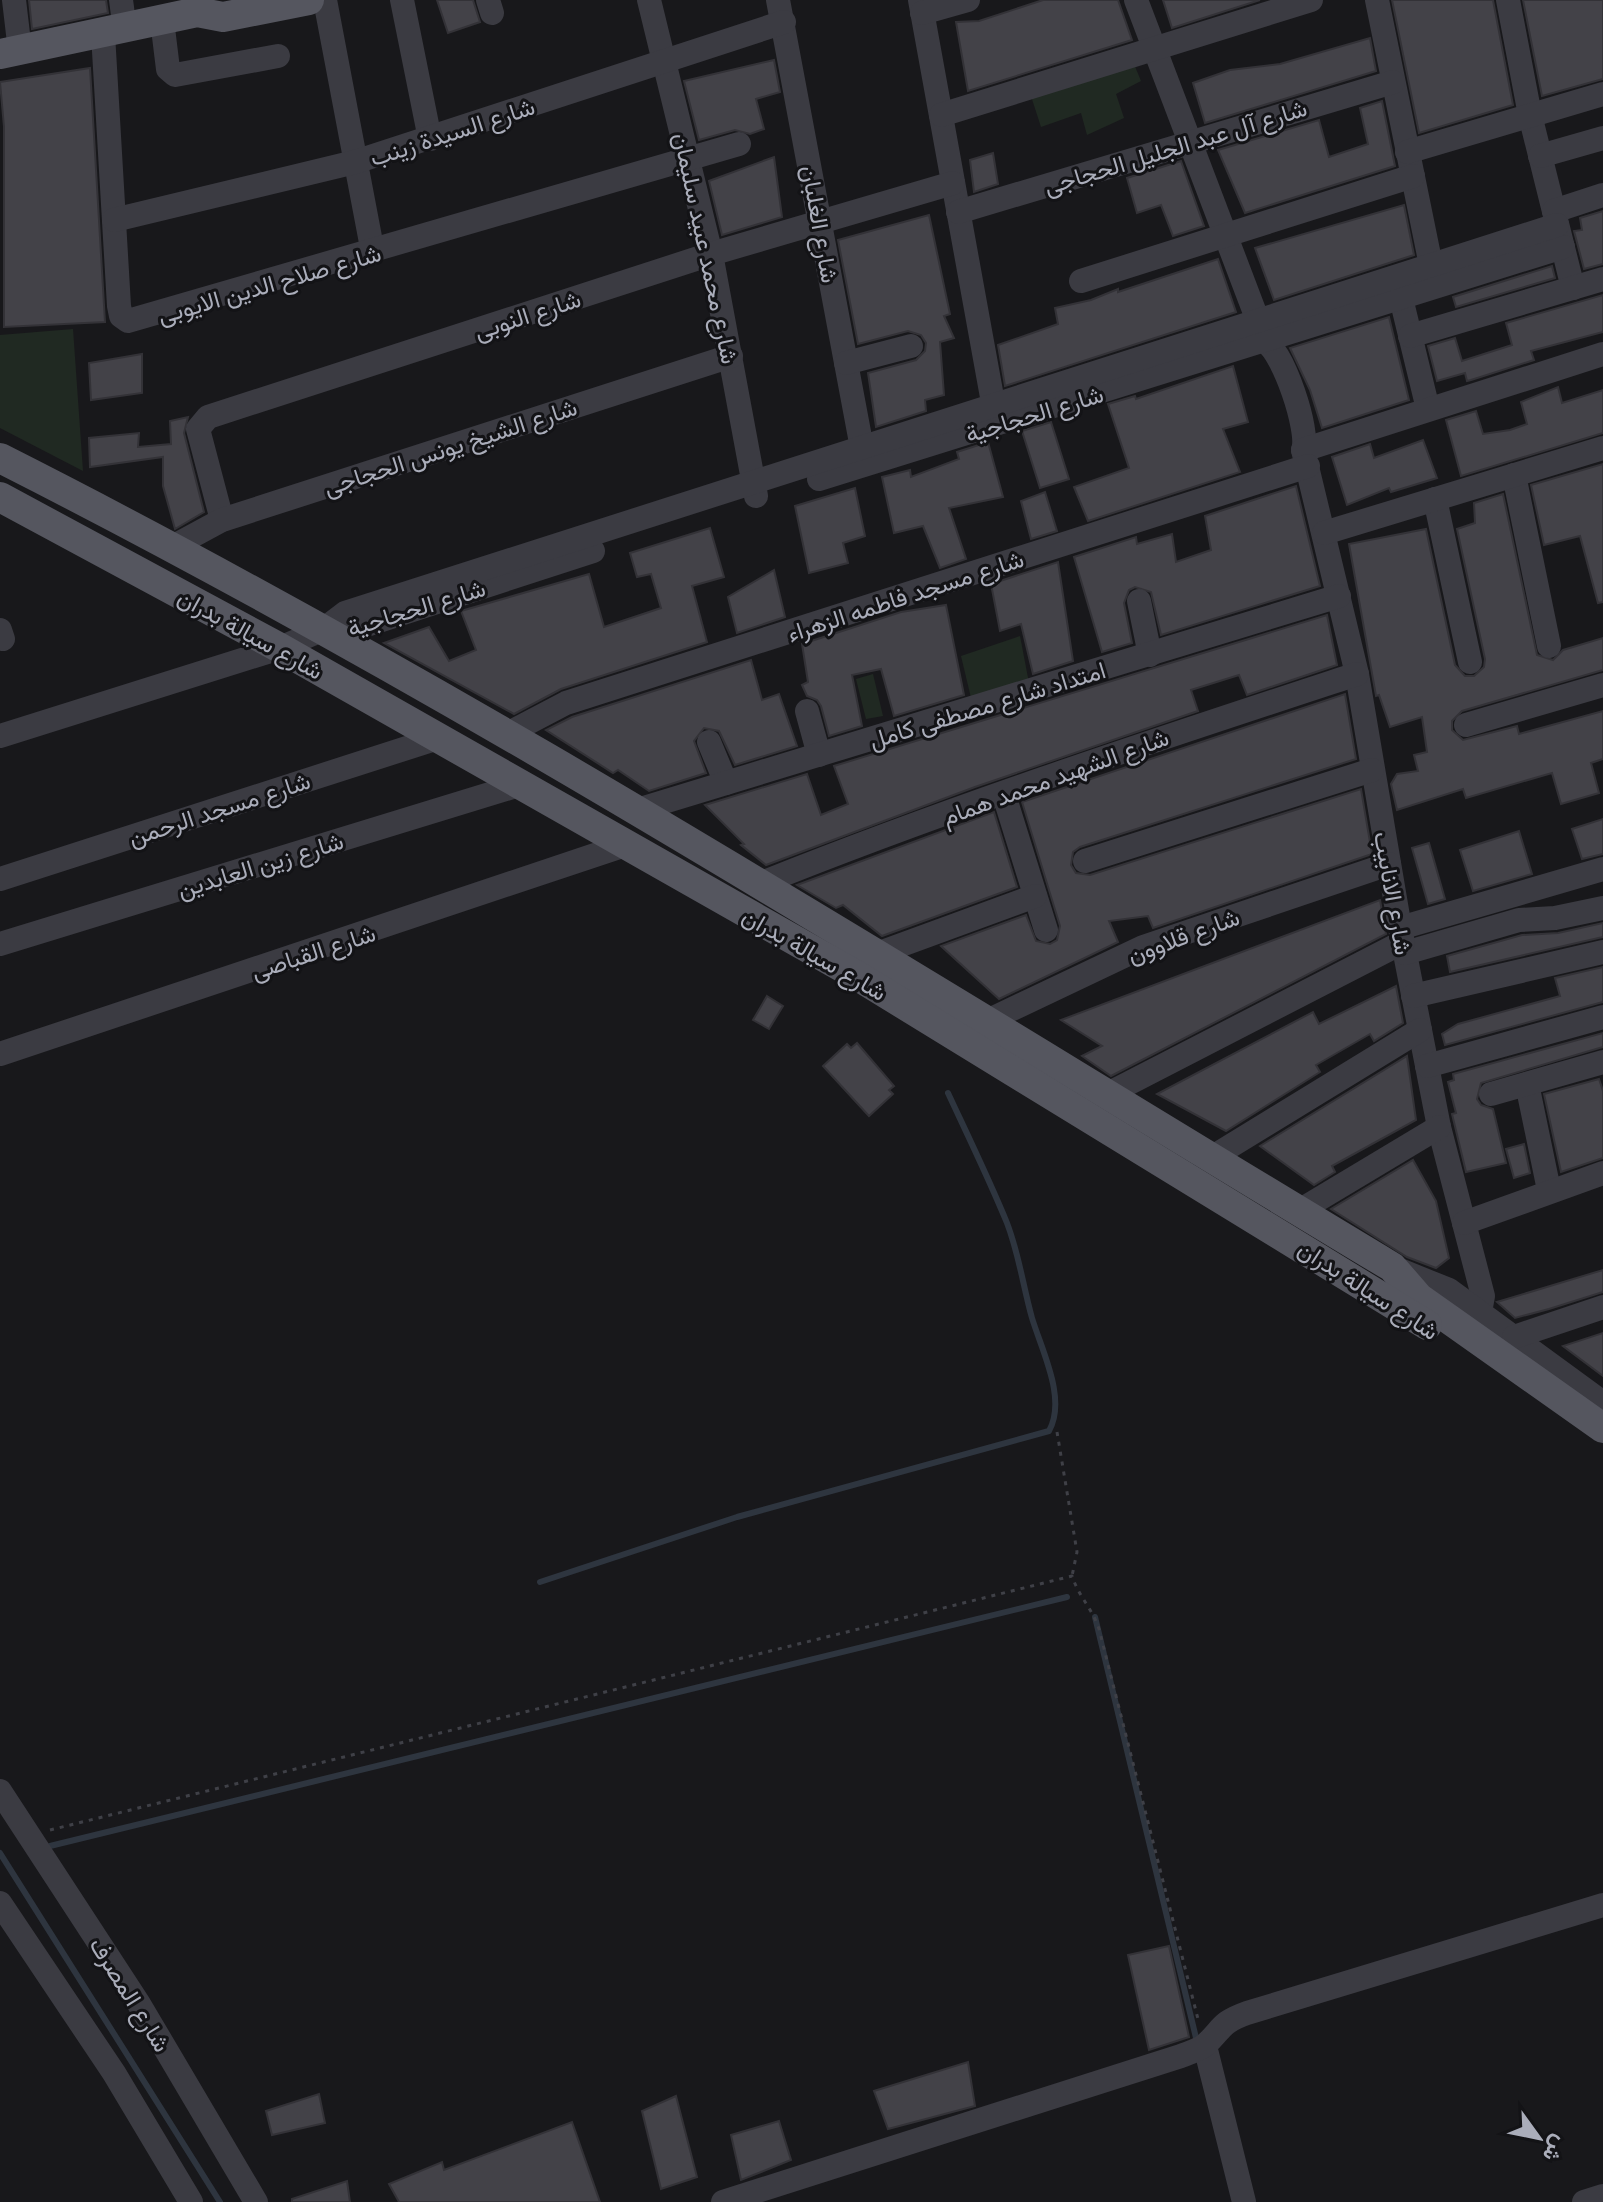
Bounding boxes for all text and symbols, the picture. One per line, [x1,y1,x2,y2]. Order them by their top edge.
street label: شارع السيدة زينب [366,91,539,174]
street label: شارع آل عبد الجليل الحجاجى [1040,92,1311,203]
street label: شارع محمد عبيد سليمان [665,130,746,367]
street label: شارع الغلبان [793,163,846,286]
street label: شارع صلاح الدين الايوبى [154,237,385,332]
street label: شارع النوبى [470,283,585,348]
street label: شارع الحجاجية [961,378,1107,451]
street label: شارع الشيخ يونس الحجاجى [320,391,582,504]
street label: شارع مسجد فاطمه الزهراء [783,543,1028,650]
street label: شارع الحجاجية [343,572,489,645]
street label: شارع سيالة بدران [172,581,329,688]
street label: امتداد شارع مصطفى كامل [865,654,1110,757]
street label: شارع الشهيد محمد همام [938,721,1173,833]
street label: شارع مسجد الرحمن [124,765,315,854]
street label: شارع زين العابدين [174,825,347,906]
street label: شارع الانابيب [1366,829,1419,957]
street label: شارع سيالة بدران [736,900,892,1009]
street label: شارع قلاوون [1123,901,1244,972]
street label: شارع القباصى [247,917,380,988]
street label: شارع سيالة بدران [1292,1233,1445,1348]
street label: شارع المصرف [82,1931,178,2058]
north arrow [1499,2098,1579,2178]
text: ش [1537,2130,1575,2168]

